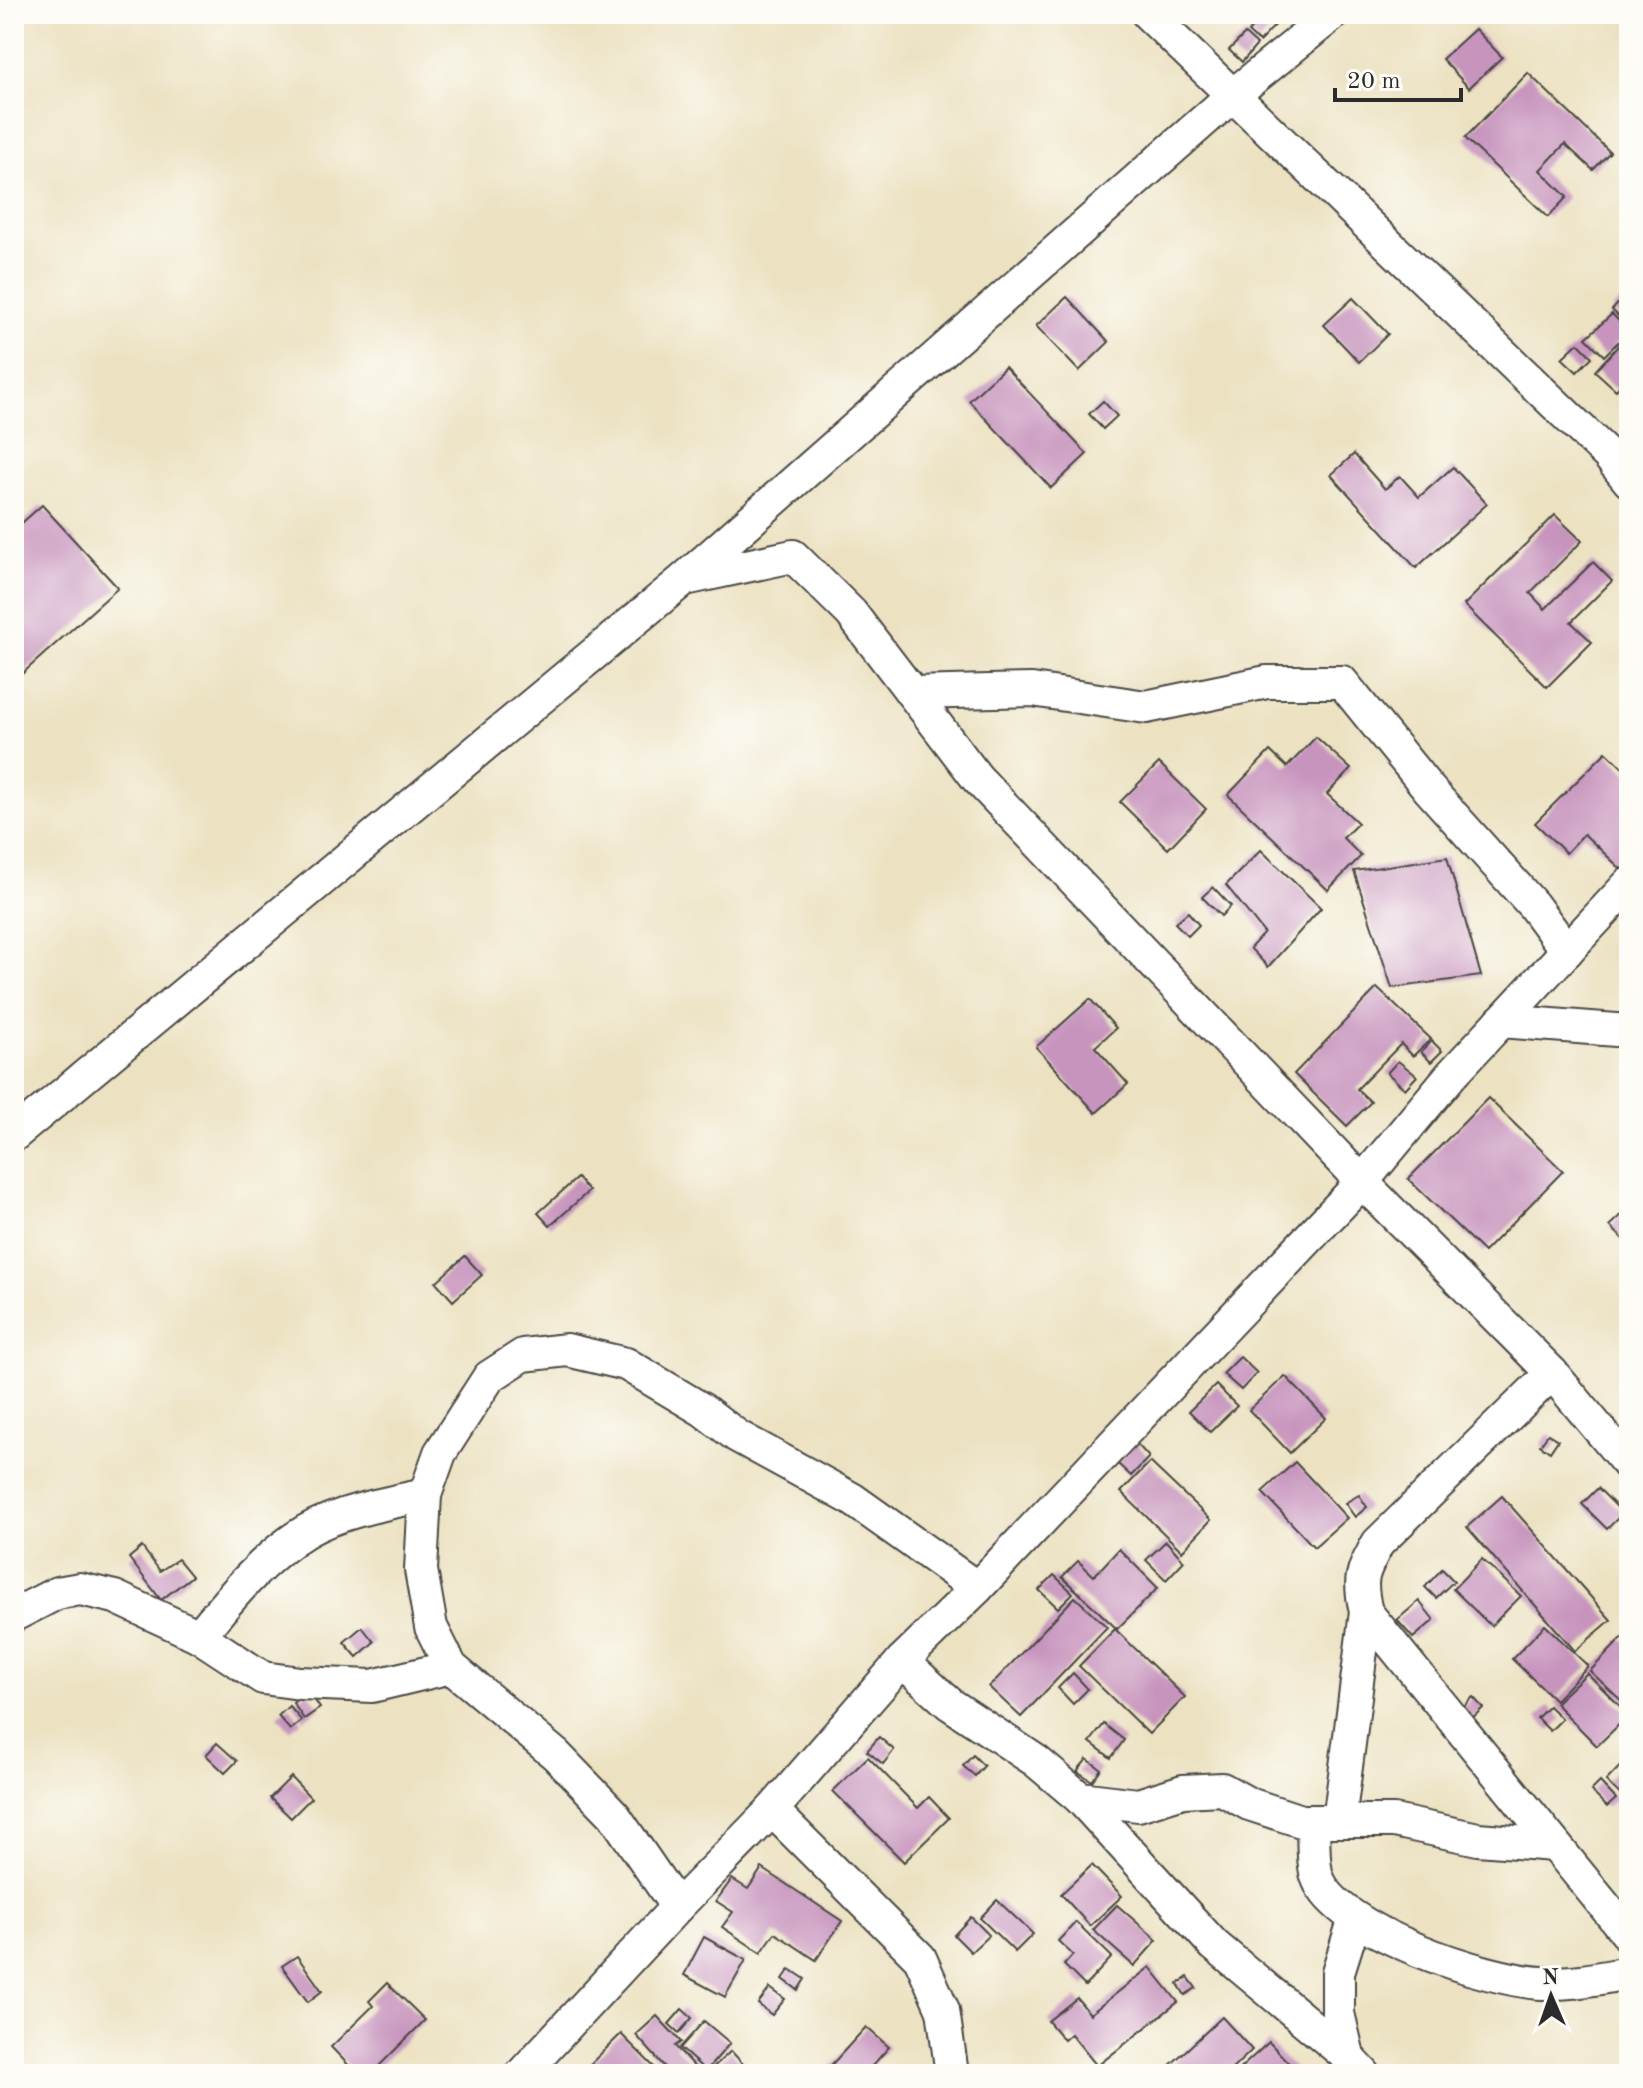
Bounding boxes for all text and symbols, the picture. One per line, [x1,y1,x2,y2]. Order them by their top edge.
scale bar [1335,52,1461,102]
text: 20 m [1347,70,1401,94]
north arrow [1511,1956,1591,2036]
text: N [1542,1967,1559,1989]

